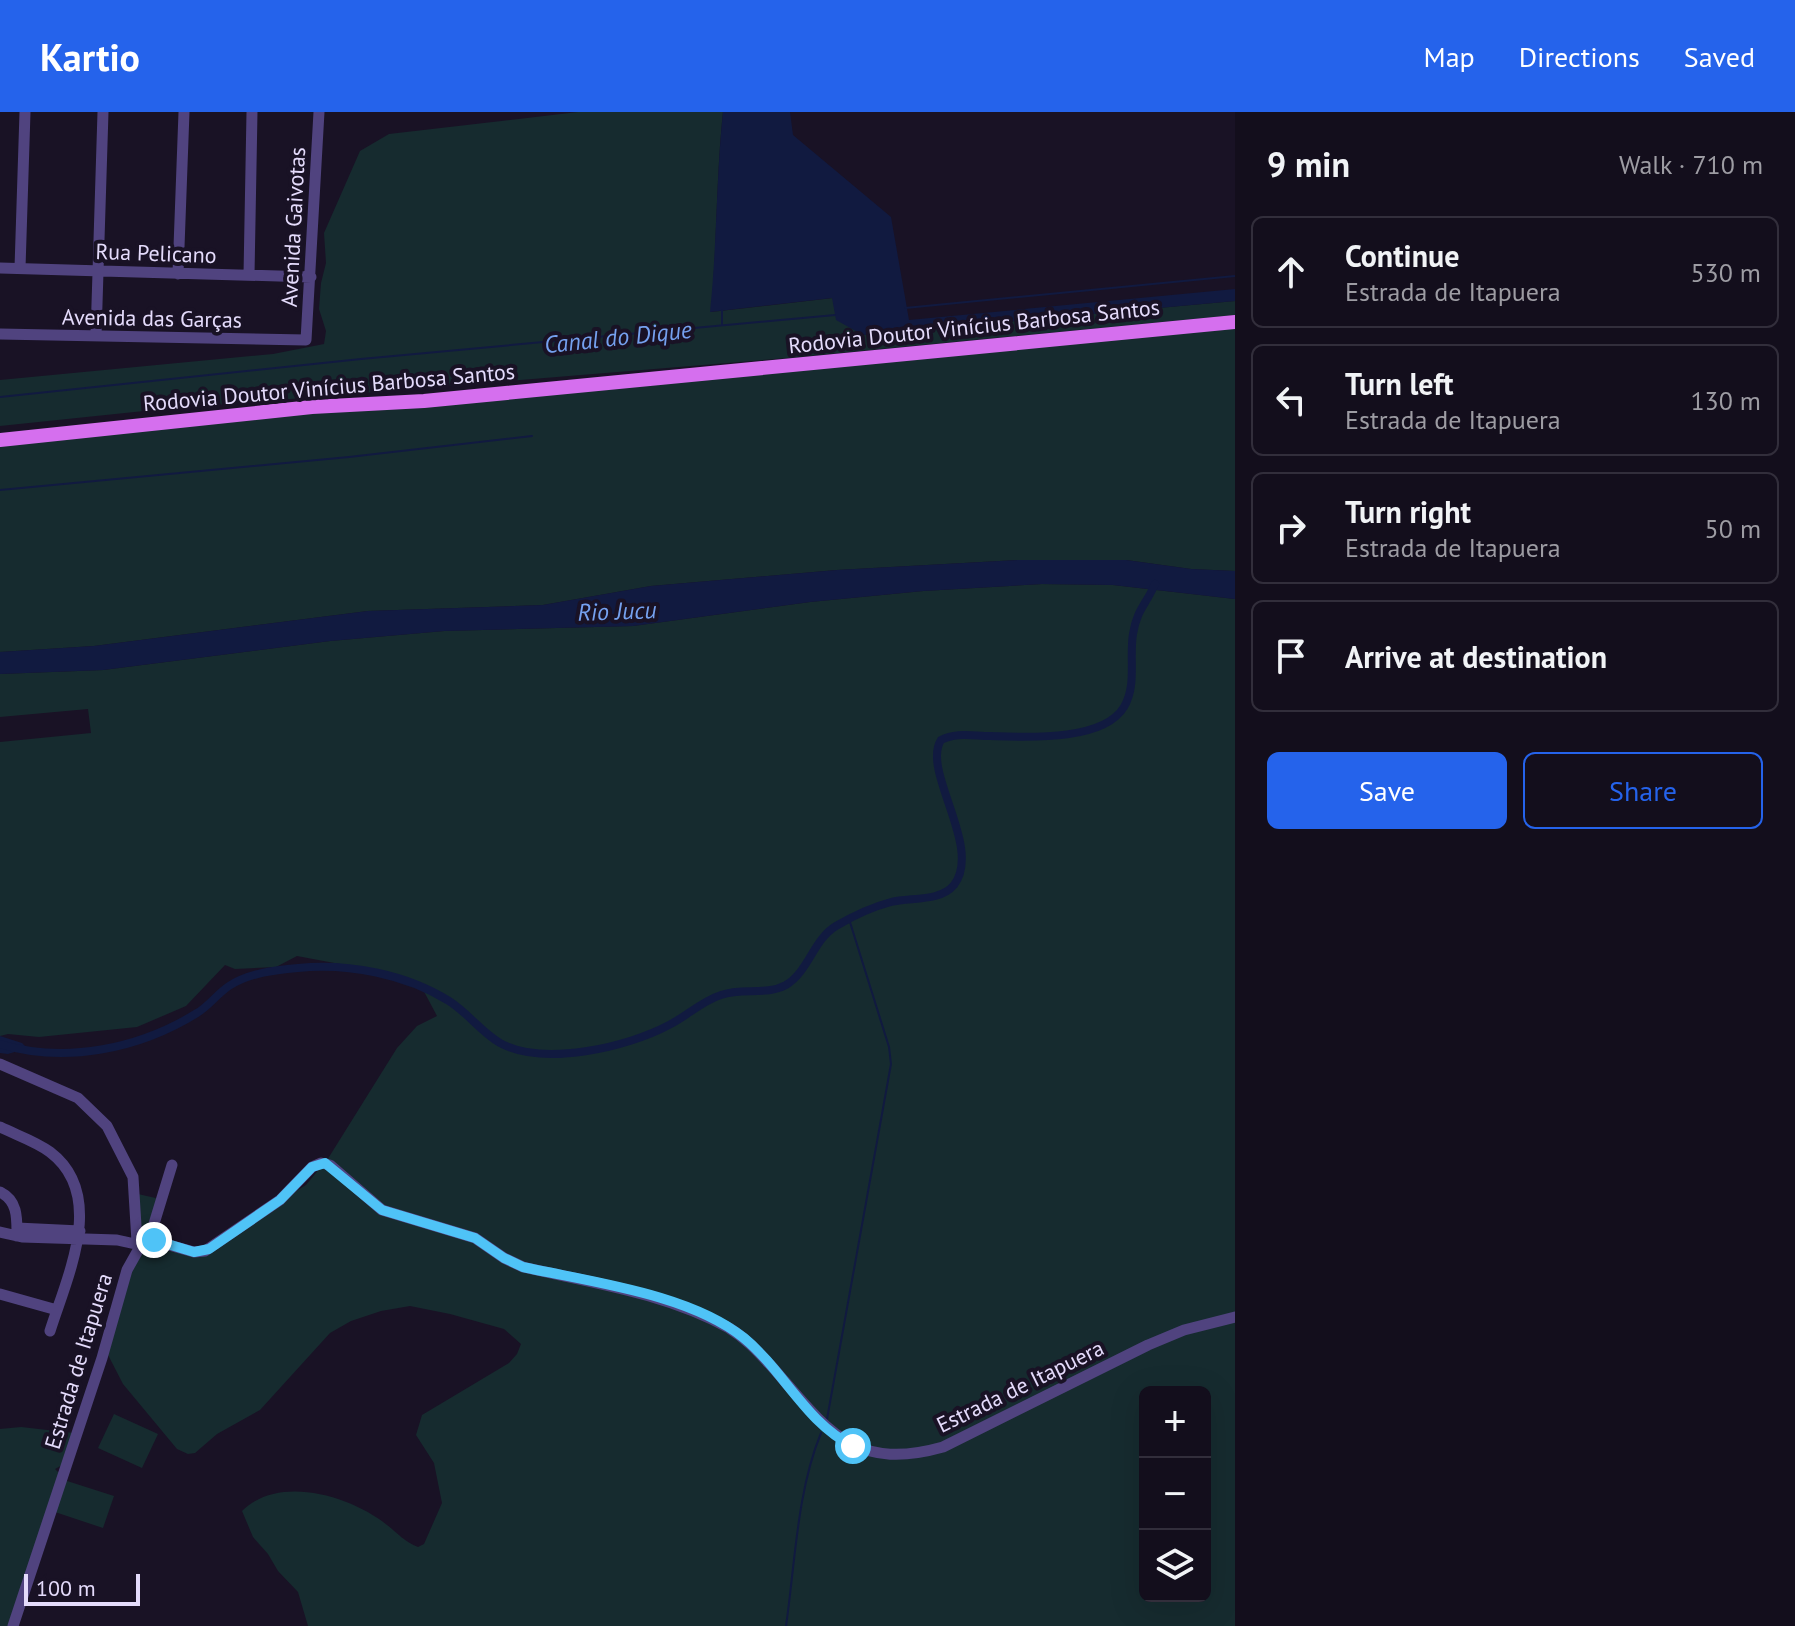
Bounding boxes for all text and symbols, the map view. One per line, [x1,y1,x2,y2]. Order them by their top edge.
text: Kartio [40,32,140,81]
text: Map [1424,38,1475,75]
text: Directions [1519,38,1640,75]
text: Saved [1684,38,1755,75]
text: 9 min [1267,142,1350,186]
street label: Avenida Gaivotas [275,146,311,308]
text: Walk · 710 m [1619,148,1763,181]
text: Continue [1345,236,1459,275]
street label: Rua Pelicano [95,237,217,269]
icon: ahead [1269,250,1313,294]
text: 530 m [1690,256,1761,289]
text: Estrada de Itapuera [1345,275,1561,308]
street label: Rodovia Doutor Vinícius Barbosa Santos [787,293,1161,359]
street label: Avenida das Garças [62,302,242,334]
water label: Canal do Dique [543,314,693,360]
street label: Rodovia Doutor Vinícius Barbosa Santos [142,357,516,417]
text: Turn left [1345,364,1453,403]
icon: left [1269,378,1313,422]
text: 130 m [1690,384,1761,417]
text: Estrada de Itapuera [1345,403,1561,436]
text: Turn right [1345,492,1471,531]
icon: right [1269,506,1313,550]
text: 50 m [1705,512,1761,545]
text: Estrada de Itapuera [1345,531,1561,564]
water label: Rio Jucu [577,594,657,628]
icon: arrive [1269,634,1313,678]
text: Arrive at destination [1345,637,1607,676]
button: Save [1267,752,1507,829]
button: Share [1523,752,1763,829]
route end [136,1222,172,1258]
street label: Estrada de Itapuera [38,1270,118,1452]
street label: Estrada de Itapuera [932,1333,1108,1439]
map controls [1139,1386,1211,1602]
button: + [1139,1386,1211,1458]
route start [835,1428,871,1464]
button: − [1139,1458,1211,1530]
button: layers [1139,1530,1211,1602]
scale bar [24,1570,140,1606]
text: 100 m [36,1574,96,1602]

